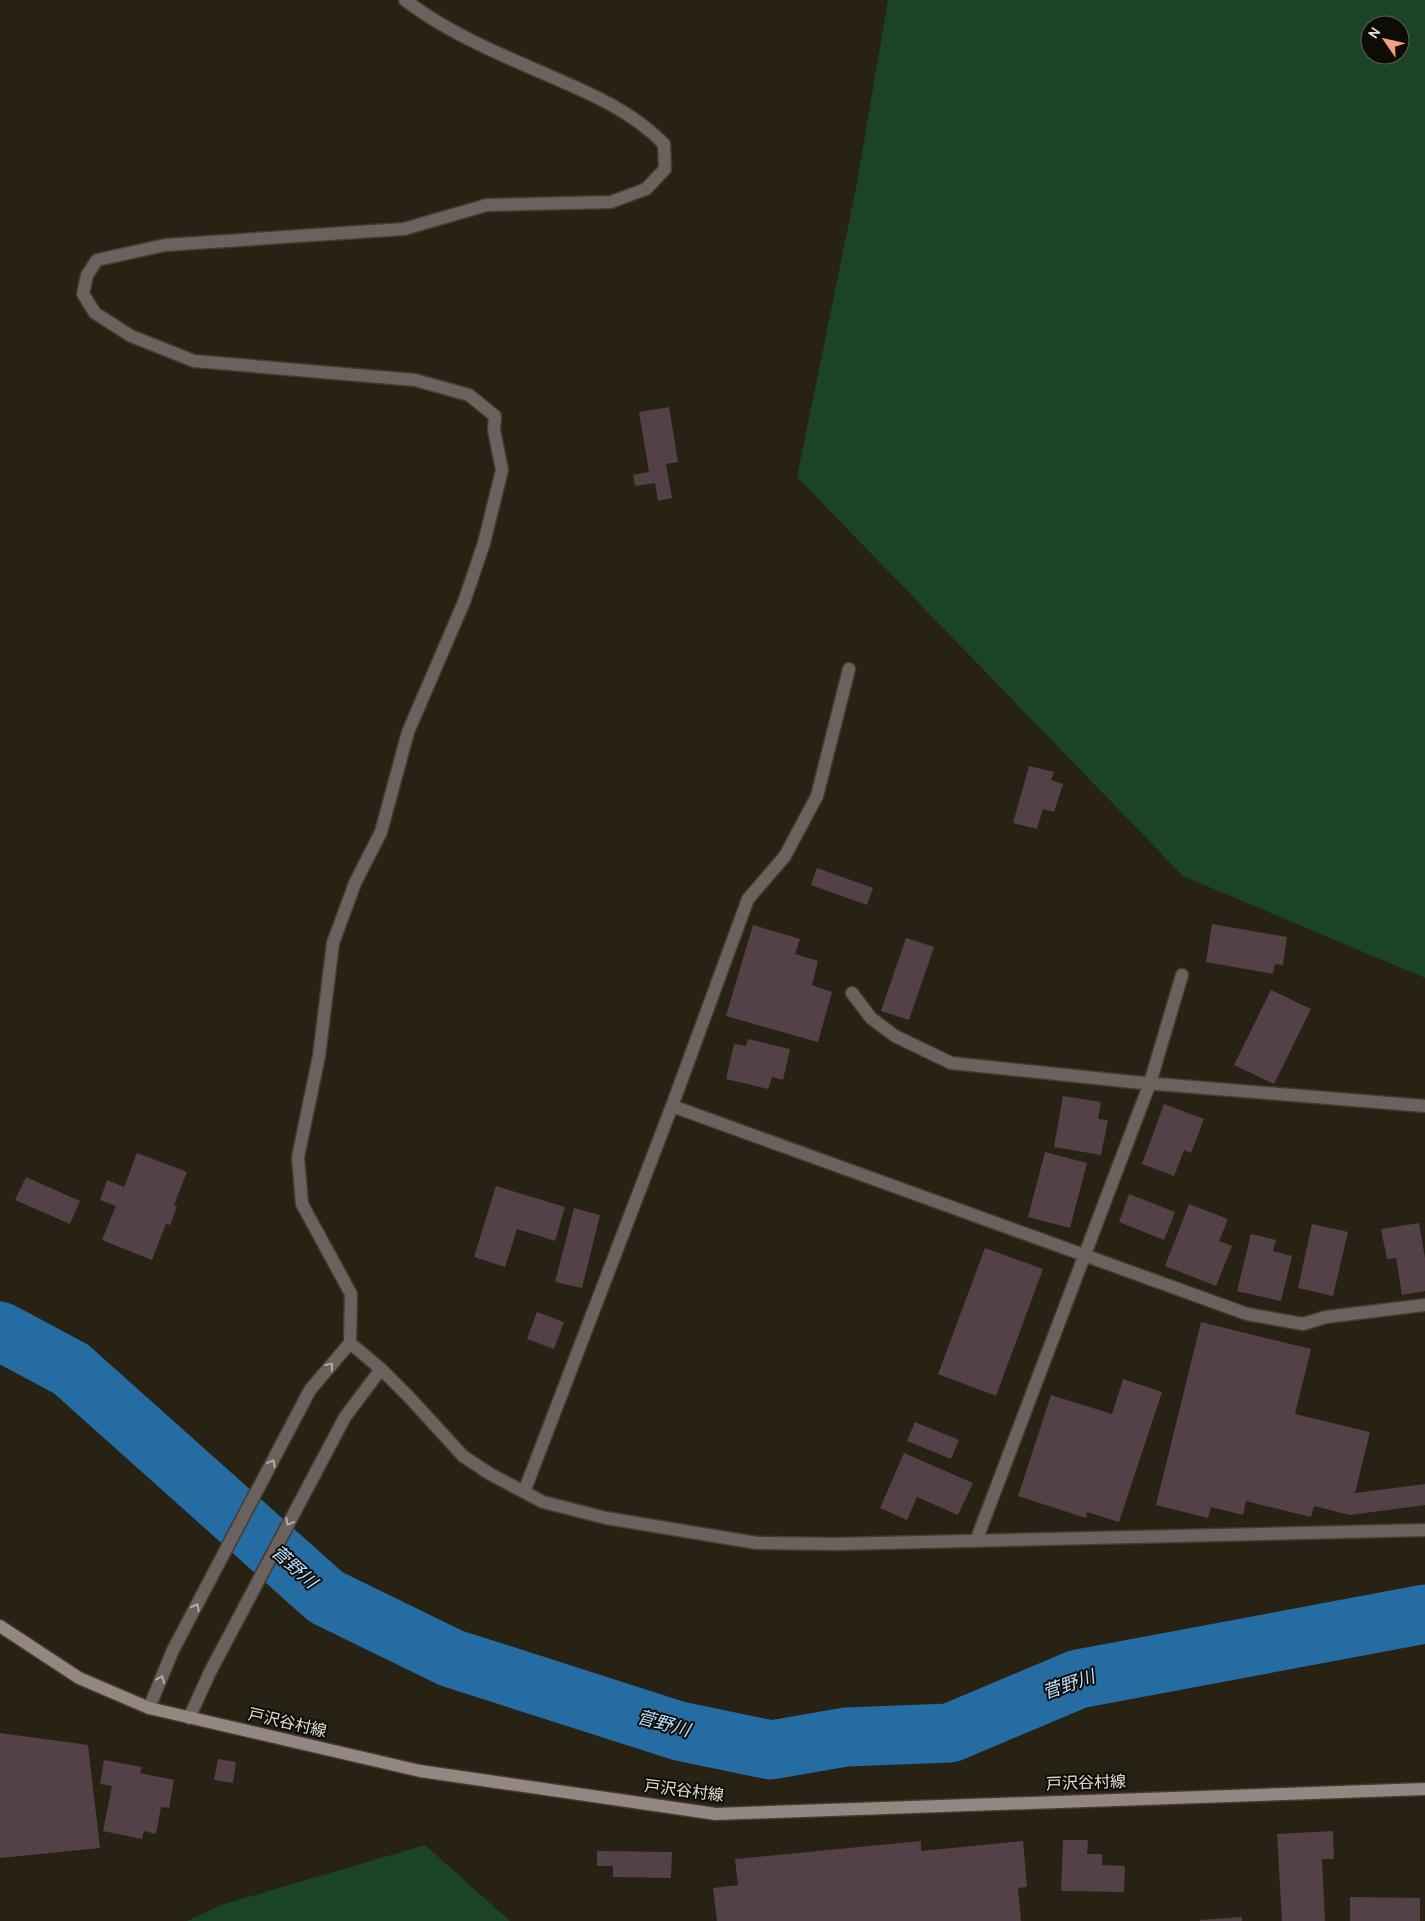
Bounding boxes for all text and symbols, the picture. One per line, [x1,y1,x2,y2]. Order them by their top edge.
north arrow [1360,15,1410,65]
text: N [1366,25,1385,42]
one-way arrow [324,1363,333,1372]
one-way arrow [266,1460,276,1469]
one-way arrow [285,1517,295,1526]
water label: 菅野川 [265,1541,322,1596]
one-way arrow [190,1603,200,1612]
water label: 菅野川 [1040,1666,1100,1706]
one-way arrow [155,1675,165,1684]
street label: 戸沢谷村線 [246,1705,328,1743]
water label: 菅野川 [634,1707,694,1744]
street label: 戸沢谷村線 [1046,1773,1126,1795]
street label: 戸沢谷村線 [643,1777,725,1807]

